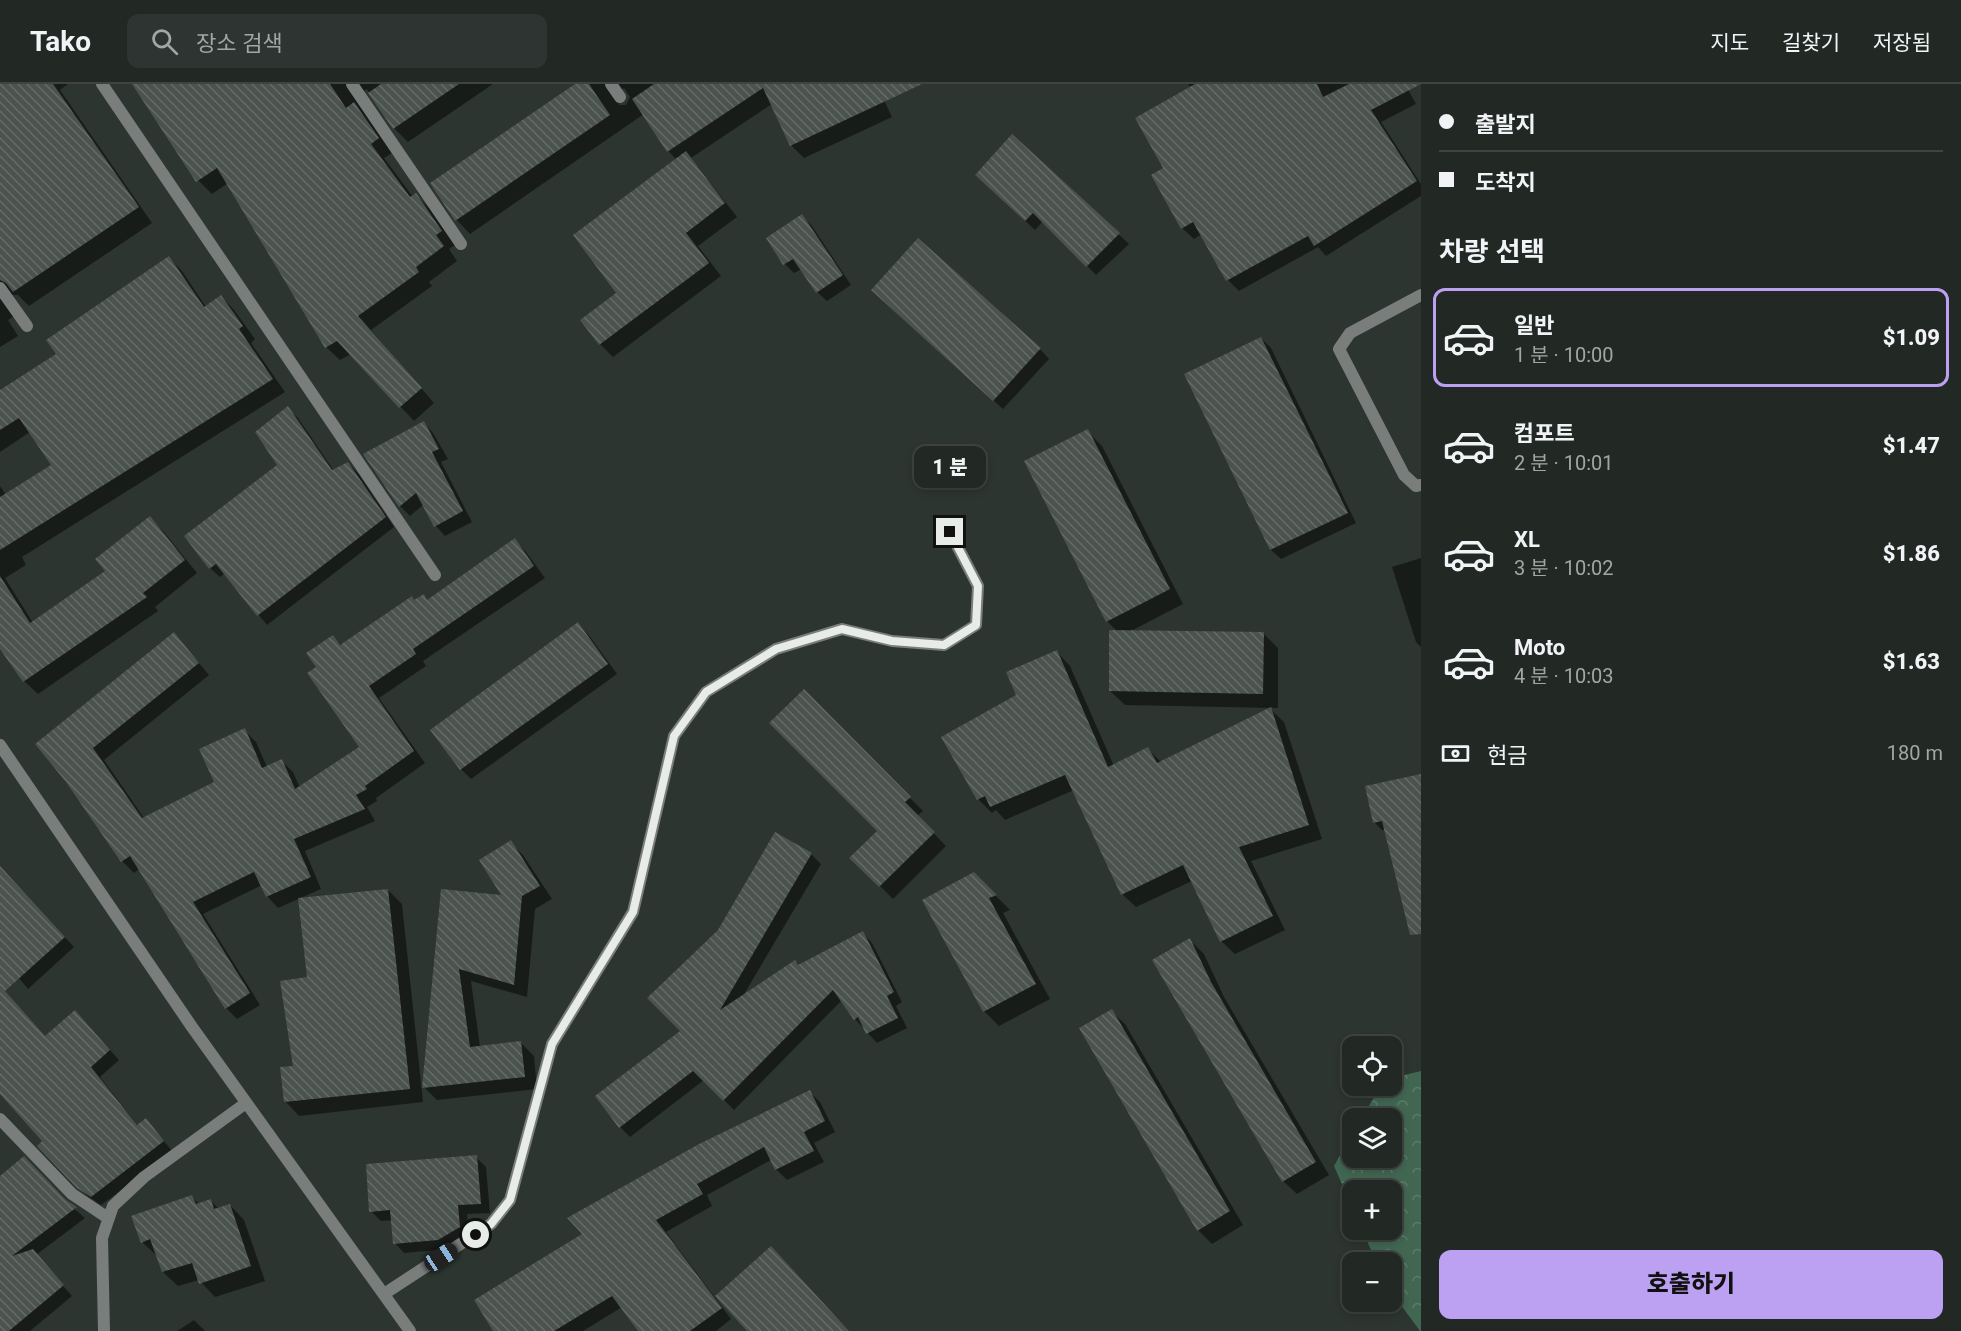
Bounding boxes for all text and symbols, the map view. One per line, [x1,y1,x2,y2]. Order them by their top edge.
search box [127,14,547,68]
text: Tako [30,25,91,58]
icon: search [148,25,181,58]
text: 장소 검색 [196,31,282,56]
text: 지도 [1710,31,1749,55]
text: 길찾기 [1782,31,1840,55]
text: 저장됨 [1873,31,1931,55]
text: 출발지 [1475,112,1536,137]
text: 도착지 [1475,170,1536,195]
text: 차량 선택 [1439,236,1545,268]
icon: car [1442,311,1496,365]
text: 일반 [1514,313,1554,338]
text: $1.09 [1883,325,1940,350]
text: 1 분 · 10:00 [1514,343,1614,367]
icon: car [1442,419,1496,473]
text: 컴포트 [1514,421,1575,446]
text: $1.47 [1883,433,1940,458]
callout: 1 분 [914,445,986,487]
text: 2 분 · 10:01 [1514,451,1614,475]
text: 1 분 [933,455,967,479]
route end [936,518,963,545]
icon: car [1442,527,1496,581]
text: XL [1514,527,1540,552]
text: $1.86 [1883,541,1940,566]
text: 3 분 · 10:02 [1514,556,1614,580]
icon: car [1442,635,1496,689]
text: Moto [1514,635,1565,660]
text: $1.63 [1883,649,1940,674]
text: 4 분 · 10:03 [1514,664,1614,688]
icon: cash [1439,737,1472,770]
text: 180 m [1887,741,1943,765]
text: 현금 [1487,743,1527,768]
map controls [1342,1036,1402,1312]
button: locate [1342,1036,1402,1096]
button: layers [1342,1108,1402,1168]
button: + [1342,1180,1402,1240]
route start [462,1221,489,1248]
car [421,1240,461,1274]
button: 호출하기 [1439,1250,1943,1319]
button: − [1342,1252,1402,1312]

